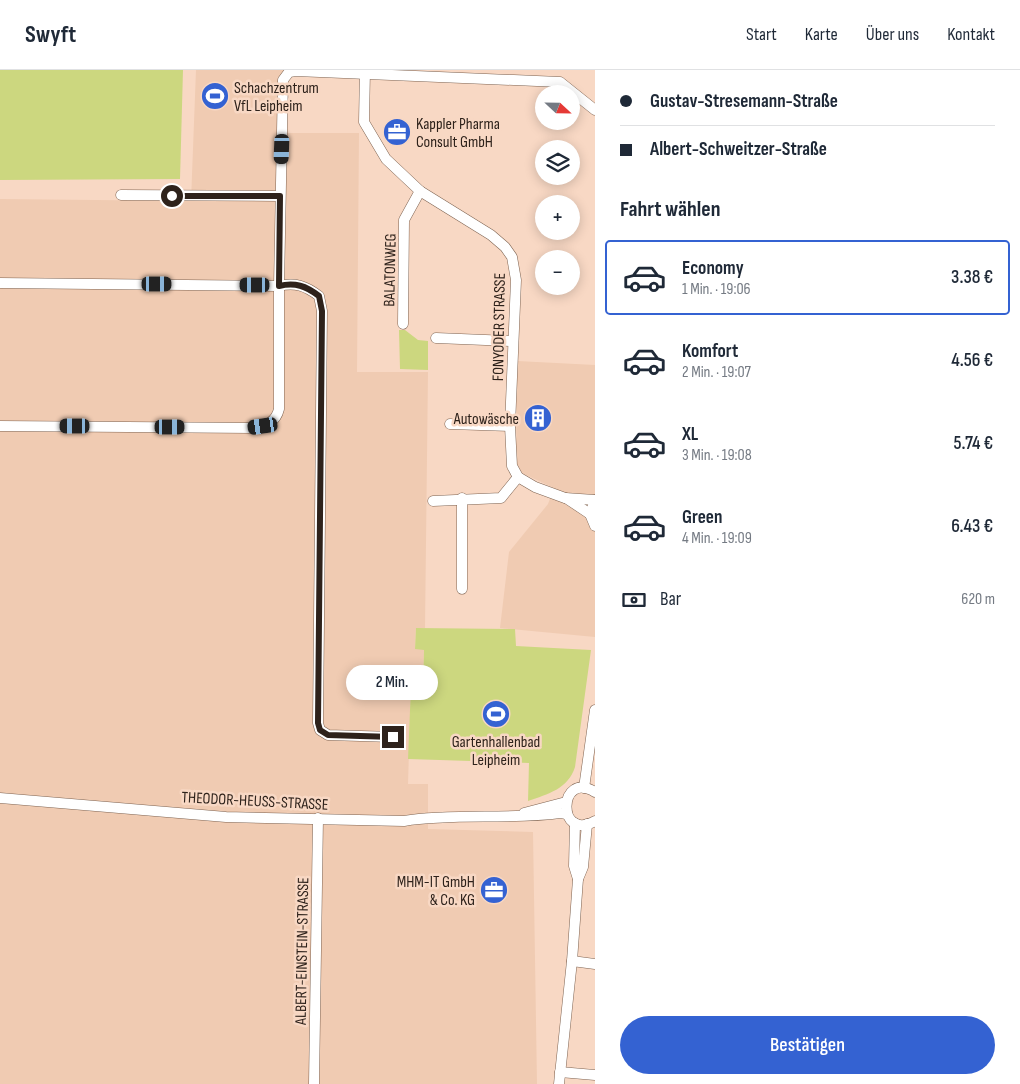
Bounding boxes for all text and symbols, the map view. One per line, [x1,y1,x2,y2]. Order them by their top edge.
text: Swyft [25,20,76,49]
text: Start [746,24,777,45]
text: Karte [805,24,838,45]
text: Über uns [866,24,919,45]
text: Kontakt [947,24,995,45]
place label: Schachzentrum VfL Leipheim [234,79,319,116]
sports icon: Schachzentrum VfL Leipheim [200,81,230,111]
north arrow [535,85,580,130]
map controls [535,85,580,295]
text: Gustav-Stresemann-Straße [650,90,838,113]
place label: Kappler Pharma Consult GmbH [416,115,500,152]
office icon: Kappler Pharma Consult GmbH [382,117,412,147]
car [273,134,290,164]
text: Albert-Schweitzer-Straße [650,138,827,161]
button: layers [535,140,580,185]
route start [161,185,183,207]
button: + [535,195,580,240]
text: Fahrt wählen [620,196,721,223]
street label: BALATONWEG [380,233,401,307]
button: − [535,250,580,295]
icon: car [622,255,667,300]
text: Economy [682,257,744,280]
text: 3.38 € [951,266,993,289]
street label: FONYODER STRASSE [489,273,510,381]
car [142,277,172,292]
car [240,278,270,293]
text: 1 Min. · 19:06 [682,280,751,299]
icon: car [622,338,667,383]
text: Komfort [682,340,738,363]
text: 4.56 € [951,349,993,372]
text: 2 Min. · 19:07 [682,363,751,382]
building icon: Autowäsche [523,403,553,433]
place label: Autowäsche [453,410,519,429]
car [247,416,278,436]
car [60,419,90,434]
car [155,420,185,435]
icon: car [622,421,667,466]
text: XL [682,423,698,446]
text: 5.74 € [954,432,993,455]
text: 3 Min. · 19:08 [682,446,752,465]
icon: car [622,504,667,549]
text: Green [682,506,722,529]
text: 6.43 € [951,515,993,538]
text: 4 Min. · 19:09 [682,529,752,548]
icon: cash [620,586,648,614]
text: Bar [660,588,681,611]
text: 620 m [961,590,995,609]
callout: 2 Min. [347,664,439,700]
text: 2 Min. [376,673,408,692]
sports icon: Gartenhallenbad Leipheim [481,699,511,729]
route end [382,726,404,748]
place label: Gartenhallenbad Leipheim [452,733,540,770]
street label: THEODOR-HEUSS-STRASSE [181,788,329,815]
place label: MHM-IT GmbH & Co. KG [397,873,475,910]
office icon: MHM-IT GmbH & Co. KG [479,875,509,905]
street label: ALBERT-EINSTEIN-STRASSE [292,877,313,1026]
button: Bestätigen [620,1016,995,1074]

